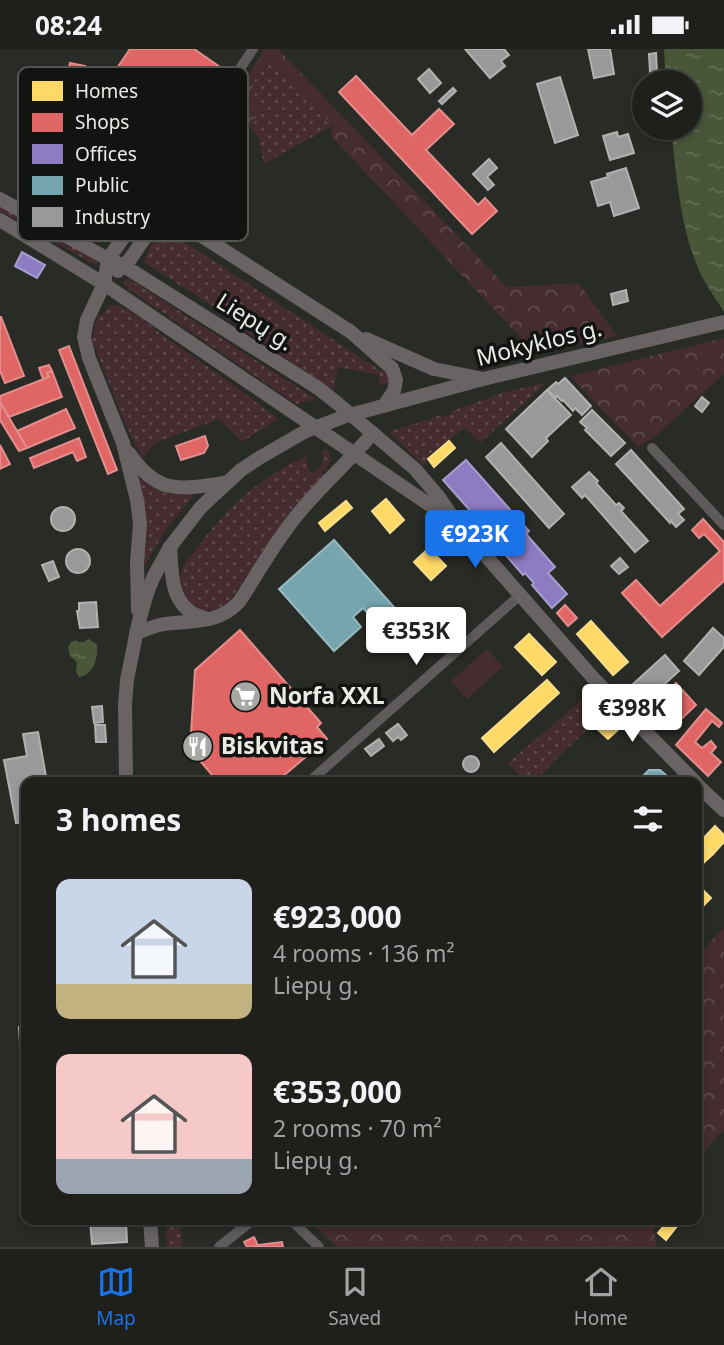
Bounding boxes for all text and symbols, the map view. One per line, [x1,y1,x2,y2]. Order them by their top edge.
text: 08:24 [35,7,102,43]
legend [18,67,248,241]
map controls [632,70,702,140]
button: layers [632,70,702,140]
text: Homes [75,78,138,104]
text: Shops [75,109,129,135]
text: Offices [75,141,137,167]
text: Public [75,172,129,198]
text: Industry [75,204,150,230]
street label: Liepų g. [211,285,300,357]
street label: Mokyklos g. [473,311,605,373]
pin: €923K [426,511,524,570]
text: €923K [441,517,509,549]
pin: €353K [367,607,465,667]
text: €353K [382,614,450,646]
supermarket icon: Norfa XXL [229,679,263,713]
place label: Norfa XXL [269,679,385,711]
pin: €398K [583,685,681,744]
text: €398K [598,691,666,723]
restaurant icon: Biskvitas [181,729,215,763]
place label: Biskvitas [221,729,324,761]
text: 3 homes [56,799,181,840]
icon: filters [629,800,667,838]
text: €923,000 [273,896,402,937]
icon: home [112,907,196,991]
text: 4 rooms · 136 m² [273,937,455,969]
text: Liepų g. [273,969,359,1001]
text: €353,000 [273,1071,402,1112]
icon: home [112,1082,196,1166]
text: 2 rooms · 70 m² [273,1112,442,1144]
text: Liepų g. [273,1144,359,1176]
tab: Map [96,1263,136,1331]
tab: Saved [328,1263,381,1331]
tab: Home [574,1263,628,1331]

